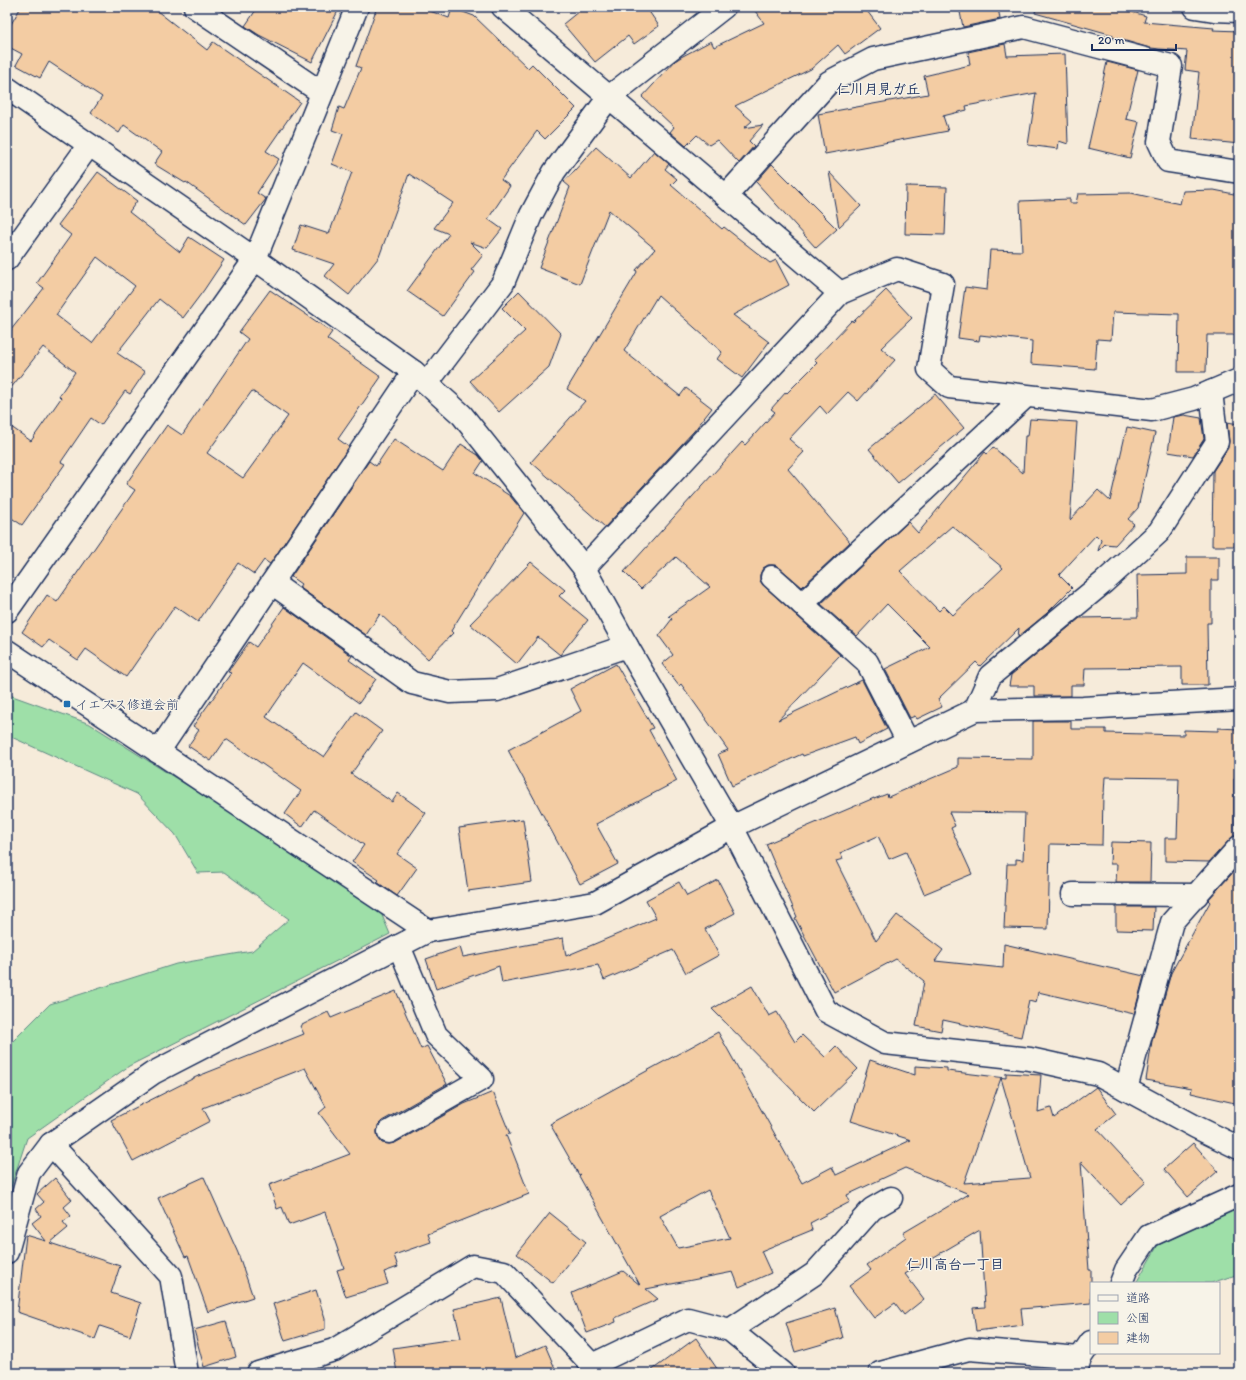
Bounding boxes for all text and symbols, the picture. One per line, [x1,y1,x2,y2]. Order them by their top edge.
scale bar [1092,26,1176,52]
text: 20 m [1098,33,1125,47]
district label: 仁川月見ガ丘 [836,81,920,98]
place label: イエズス修道会前 [75,697,179,712]
marker: イエズス修道会前 [62,699,72,709]
district label: 仁川高台一丁目 [906,1256,1004,1273]
legend [1090,1282,1220,1354]
text: 道路 [1126,1291,1150,1305]
text: 公園 [1126,1311,1150,1325]
text: 建物 [1126,1331,1150,1345]

